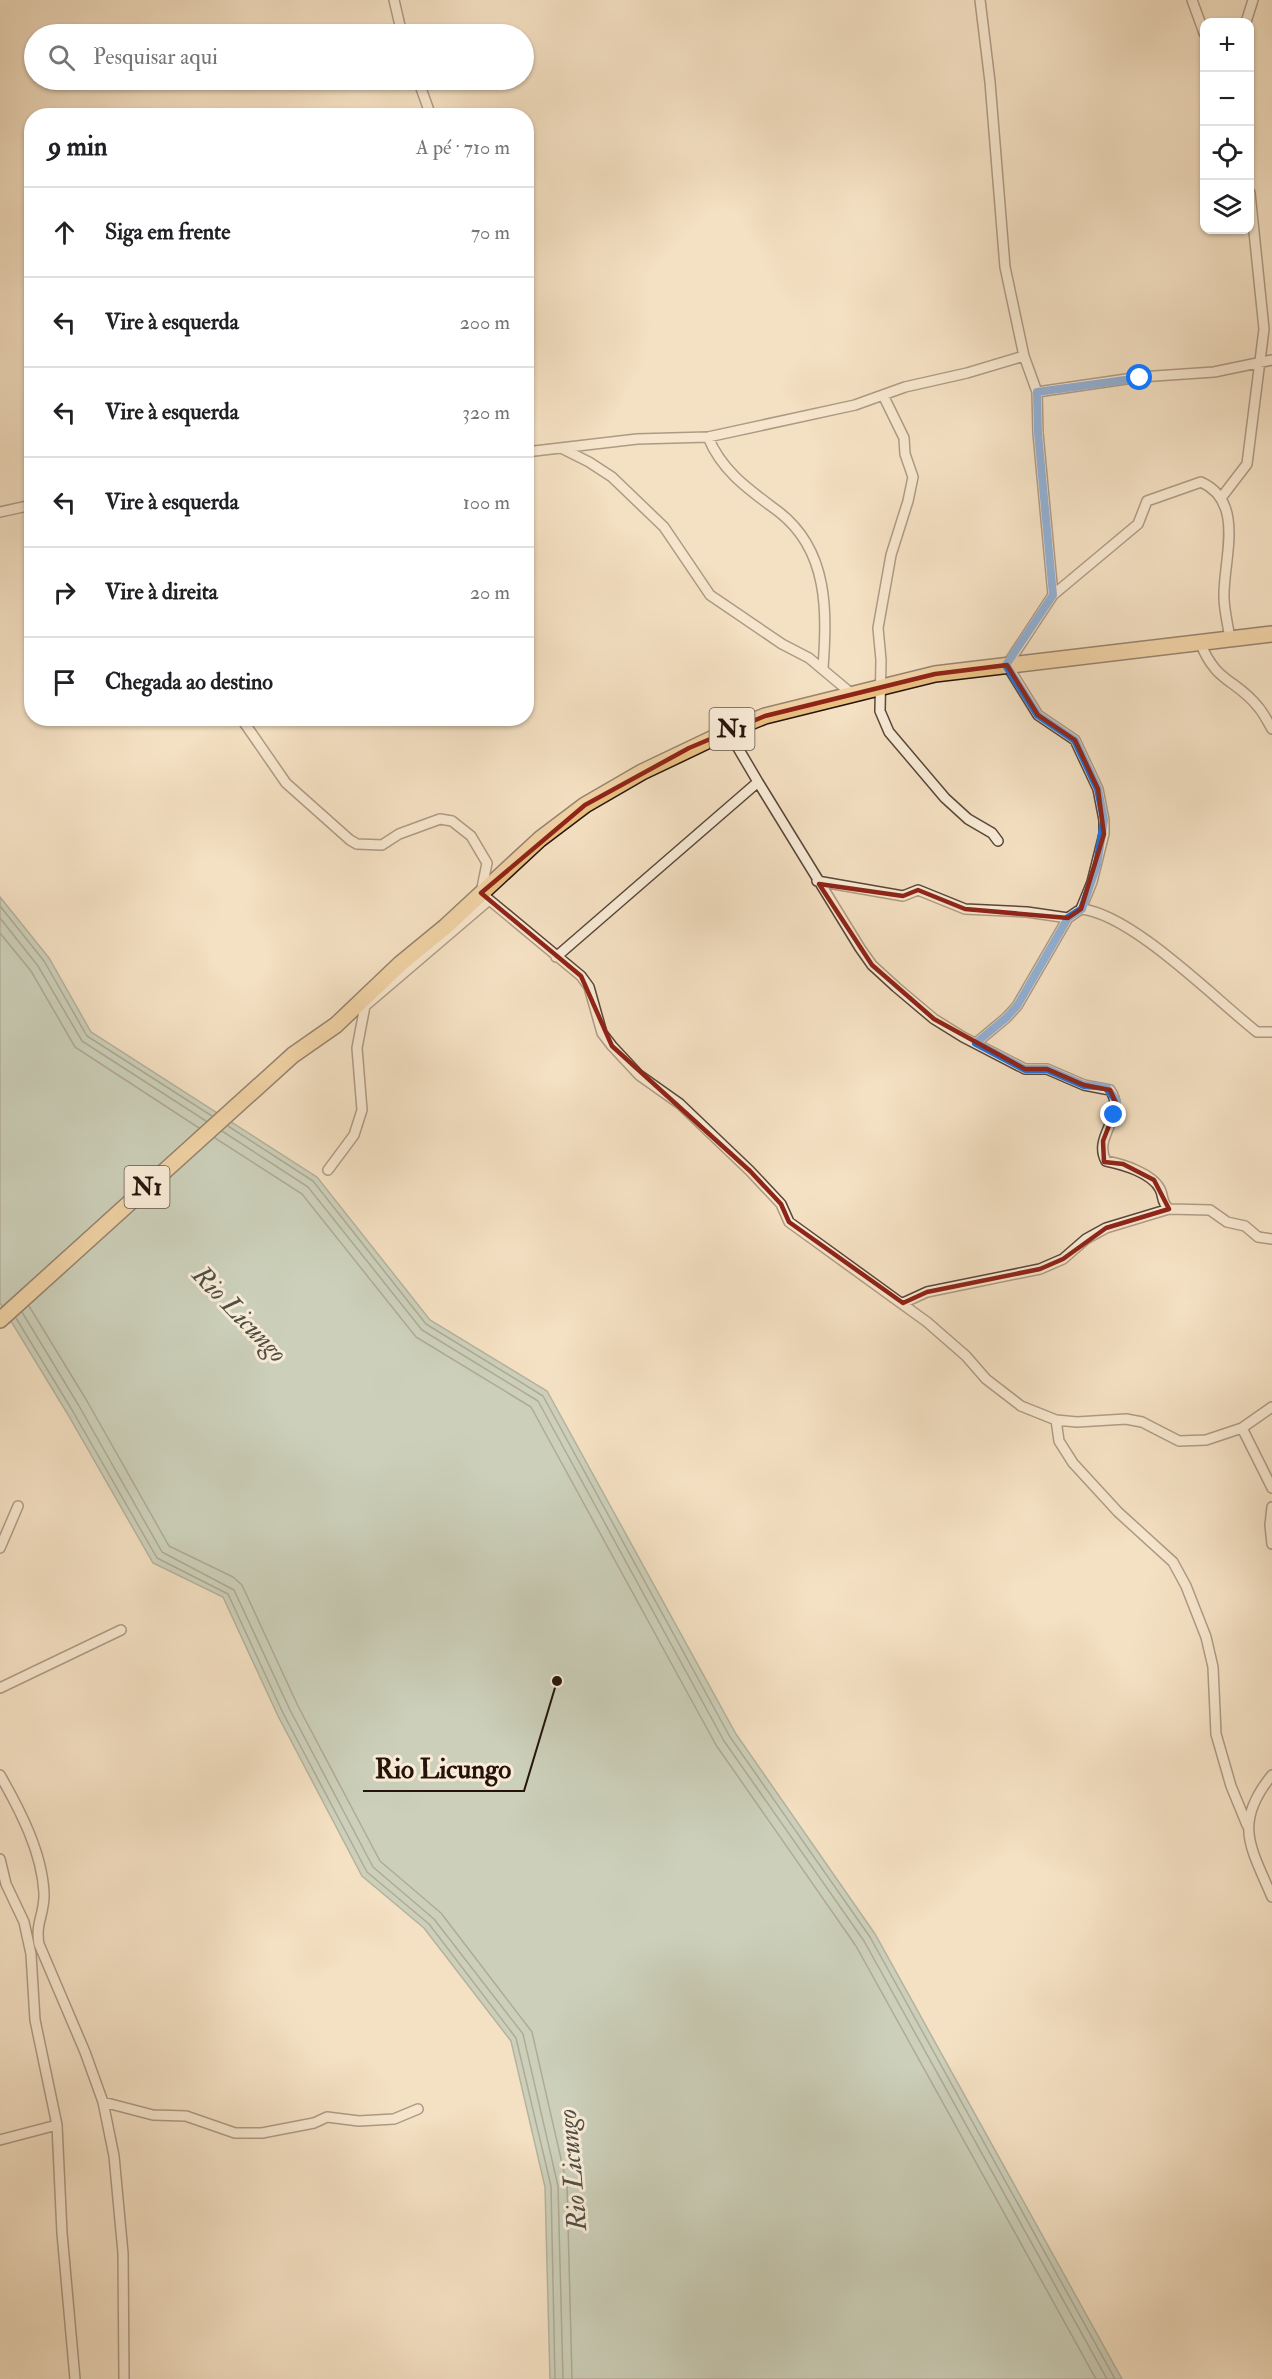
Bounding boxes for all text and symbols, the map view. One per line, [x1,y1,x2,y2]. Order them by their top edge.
map controls [1200,18,1254,234]
button: + [1200,18,1254,72]
search box [24,24,534,90]
icon: search [45,41,78,74]
text: Pesquisar aqui [93,43,218,71]
button: − [1200,72,1254,126]
button: locate [1200,126,1254,180]
text: 9 min [48,131,107,163]
text: A pé · 710 m [416,135,510,160]
button: layers [1200,180,1254,234]
icon: ahead [48,216,81,249]
text: Siga em frente [105,218,230,246]
text: 70 m [471,220,510,245]
icon: left [48,306,81,339]
text: Vire à esquerda [105,308,239,336]
text: 200 m [460,310,510,335]
route start [1126,364,1152,390]
icon: left [48,396,81,429]
text: Vire à esquerda [105,398,239,426]
text: 320 m [462,400,510,425]
icon: left [48,486,81,519]
text: Vire à esquerda [105,488,239,516]
text: 100 m [463,490,510,515]
icon: right [48,576,81,609]
text: Vire à direita [105,578,218,606]
text: 20 m [470,580,510,605]
icon: arrive [48,666,81,699]
text: Chegada ao destino [105,668,273,696]
road number: N1 [710,708,754,750]
route end [1100,1101,1126,1127]
road number: N1 [124,1166,170,1208]
water label: Rio Licungo [185,1258,294,1370]
callout: Rio Licungo [363,1746,524,1791]
text: Rio Licungo [375,1753,511,1787]
water label: Rio Licungo [551,2108,594,2233]

